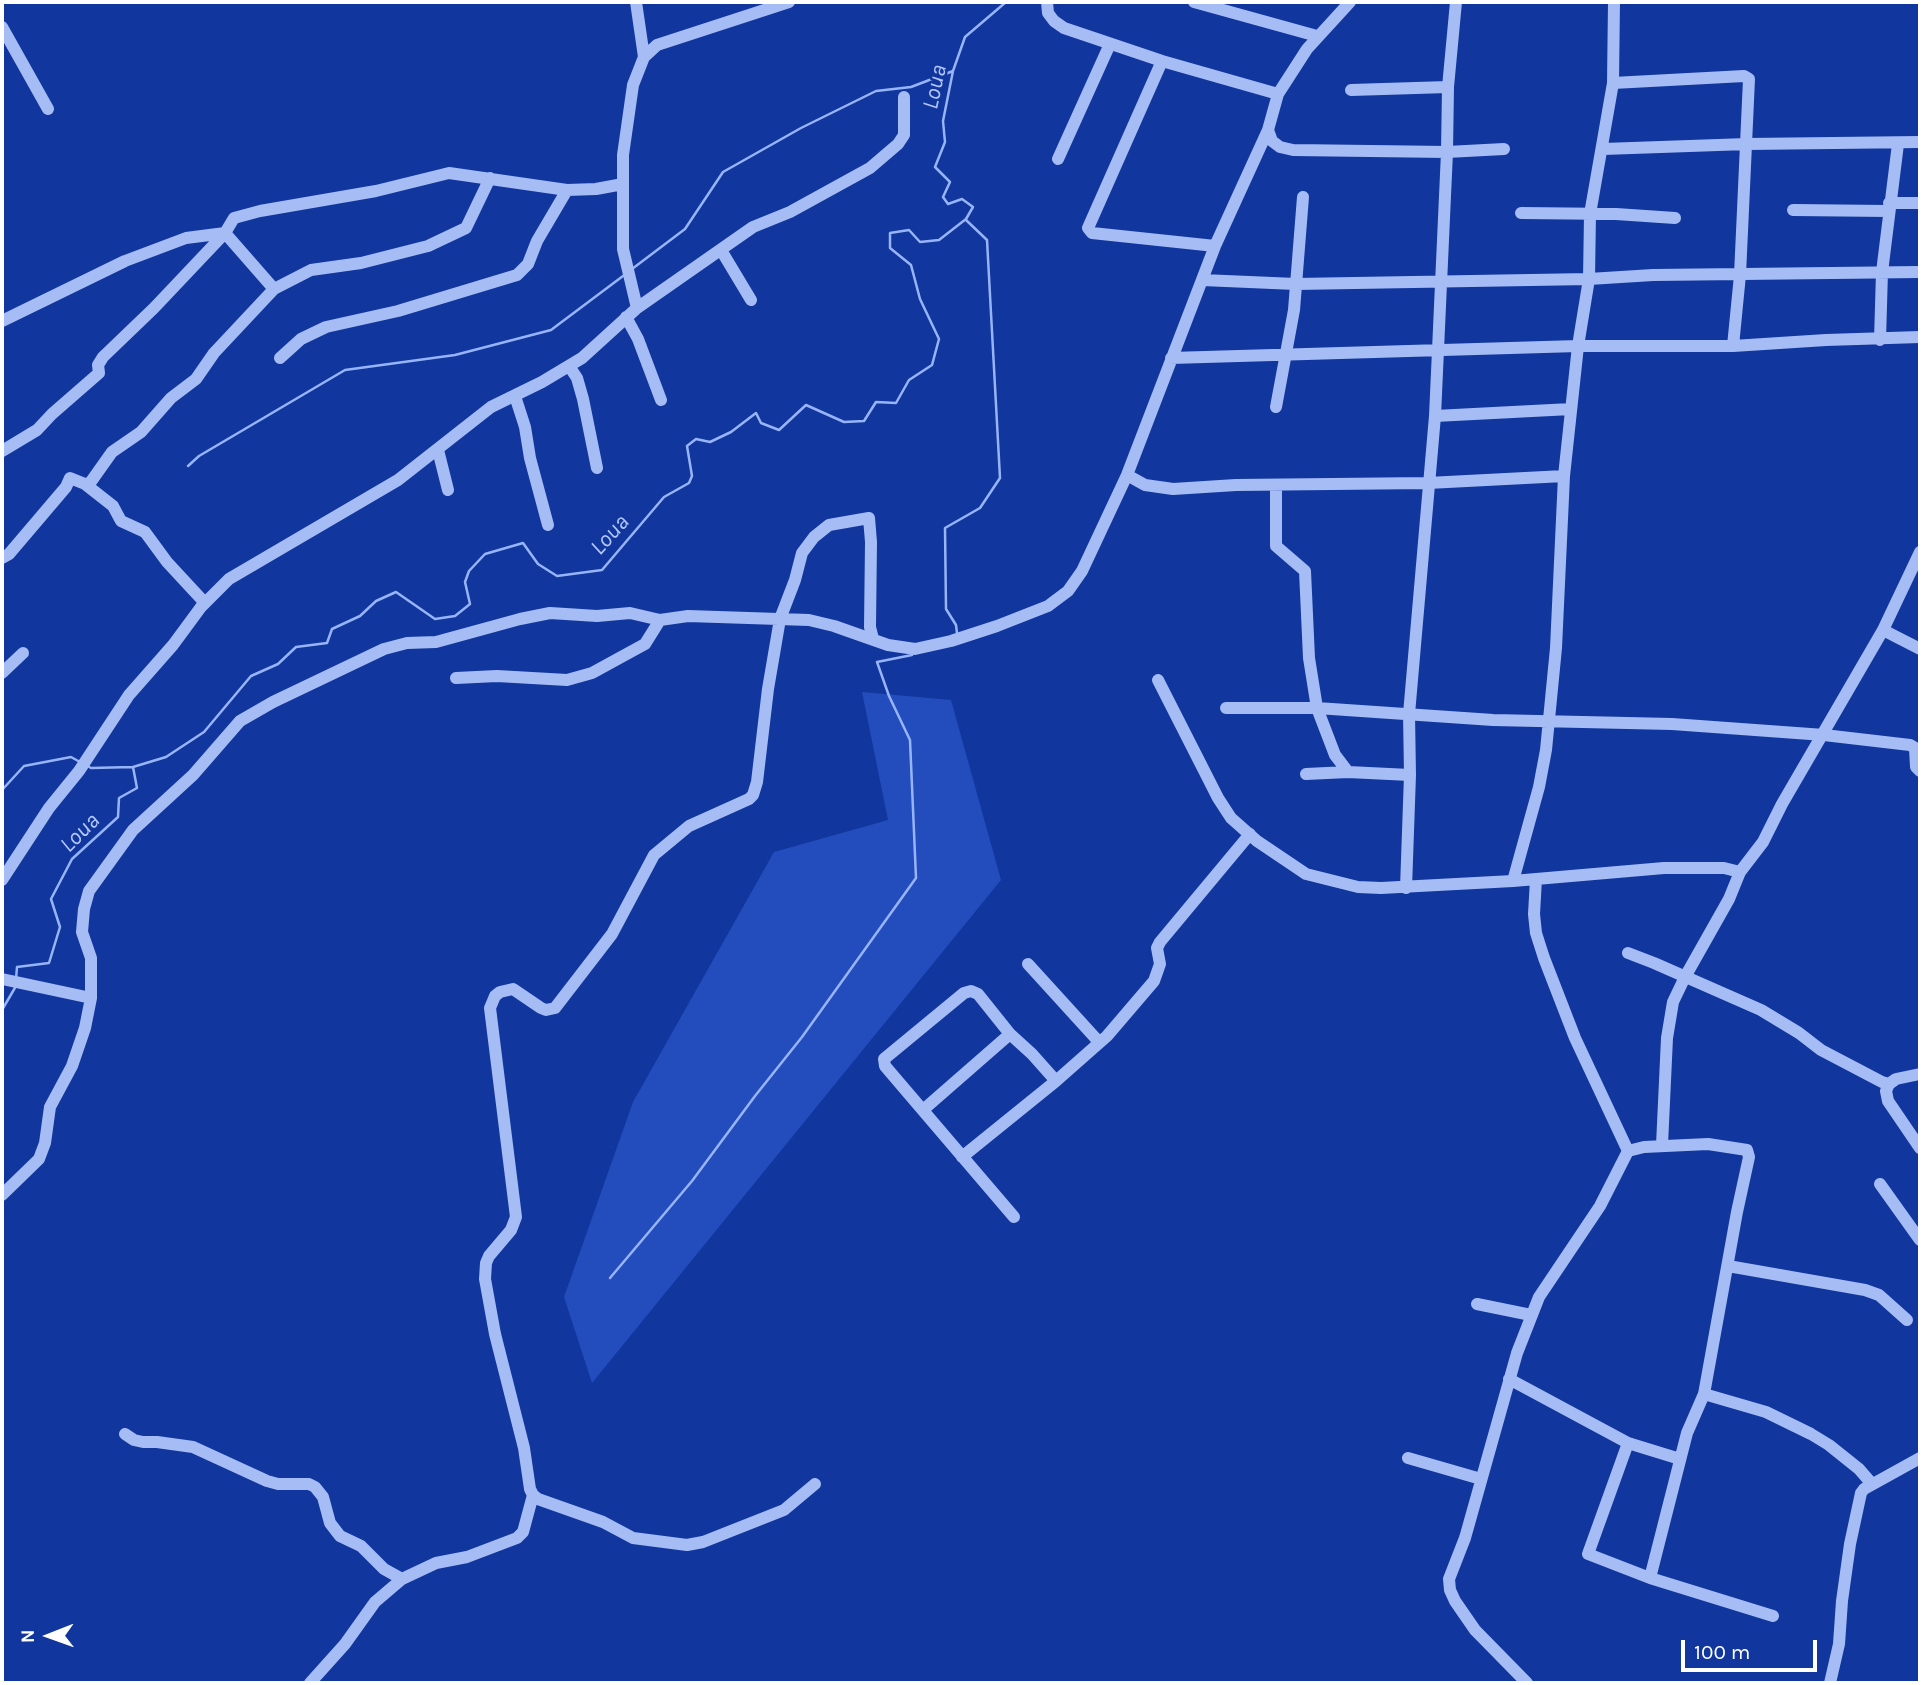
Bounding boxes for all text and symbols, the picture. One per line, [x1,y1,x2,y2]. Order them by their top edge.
water label: Loua [917,62,953,112]
water label: Loua [585,509,635,561]
water label: Loua [54,807,106,859]
north arrow [14,1601,84,1671]
scale bar [1684,1626,1820,1670]
text: N [17,1629,39,1643]
text: 100 m [1694,1640,1751,1664]

